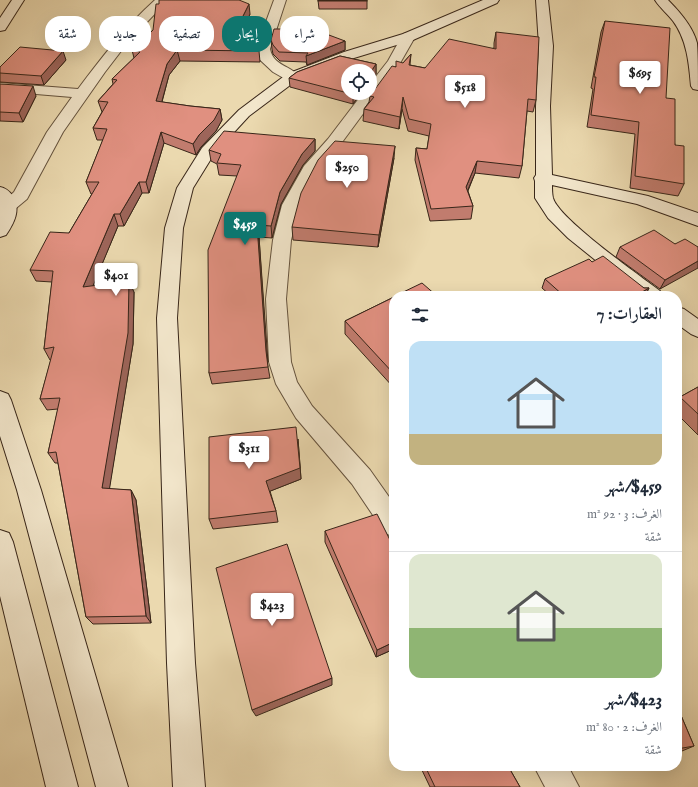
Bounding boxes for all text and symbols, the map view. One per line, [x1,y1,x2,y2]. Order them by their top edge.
chip: شقة [45,16,91,52]
chip: جديد [99,16,151,52]
chip: تصفية [159,16,214,52]
chip: إيجار [222,16,272,52]
chip: شراء [280,16,329,52]
pin: $695 [616,61,664,95]
map controls [341,64,377,100]
button: locate [341,64,377,100]
text: $695 [628,65,652,82]
pin: $518 [441,75,489,109]
text: $518 [454,79,476,96]
pin: $250 [323,155,371,189]
text: $250 [335,159,359,176]
pin: $459 [221,212,269,246]
text: $459 [233,216,257,233]
pin: $401 [92,263,140,297]
text: $401 [104,267,128,284]
icon: filters [409,304,431,326]
text: العقارات: 7 [596,304,662,325]
icon: home [500,367,572,439]
pin: $311 [225,436,273,470]
text: $311 [238,440,260,457]
text: $459/شهر [605,477,662,498]
text: الغرف: 3 · 92 m² [587,506,662,523]
text: شقة [645,529,662,546]
icon: home [500,580,572,652]
pin: $423 [248,593,296,627]
text: $423 [260,597,284,614]
text: $423/شهر [605,690,662,711]
text: الغرف: 2 · 80 m² [586,719,662,736]
text: شقة [645,742,662,759]

